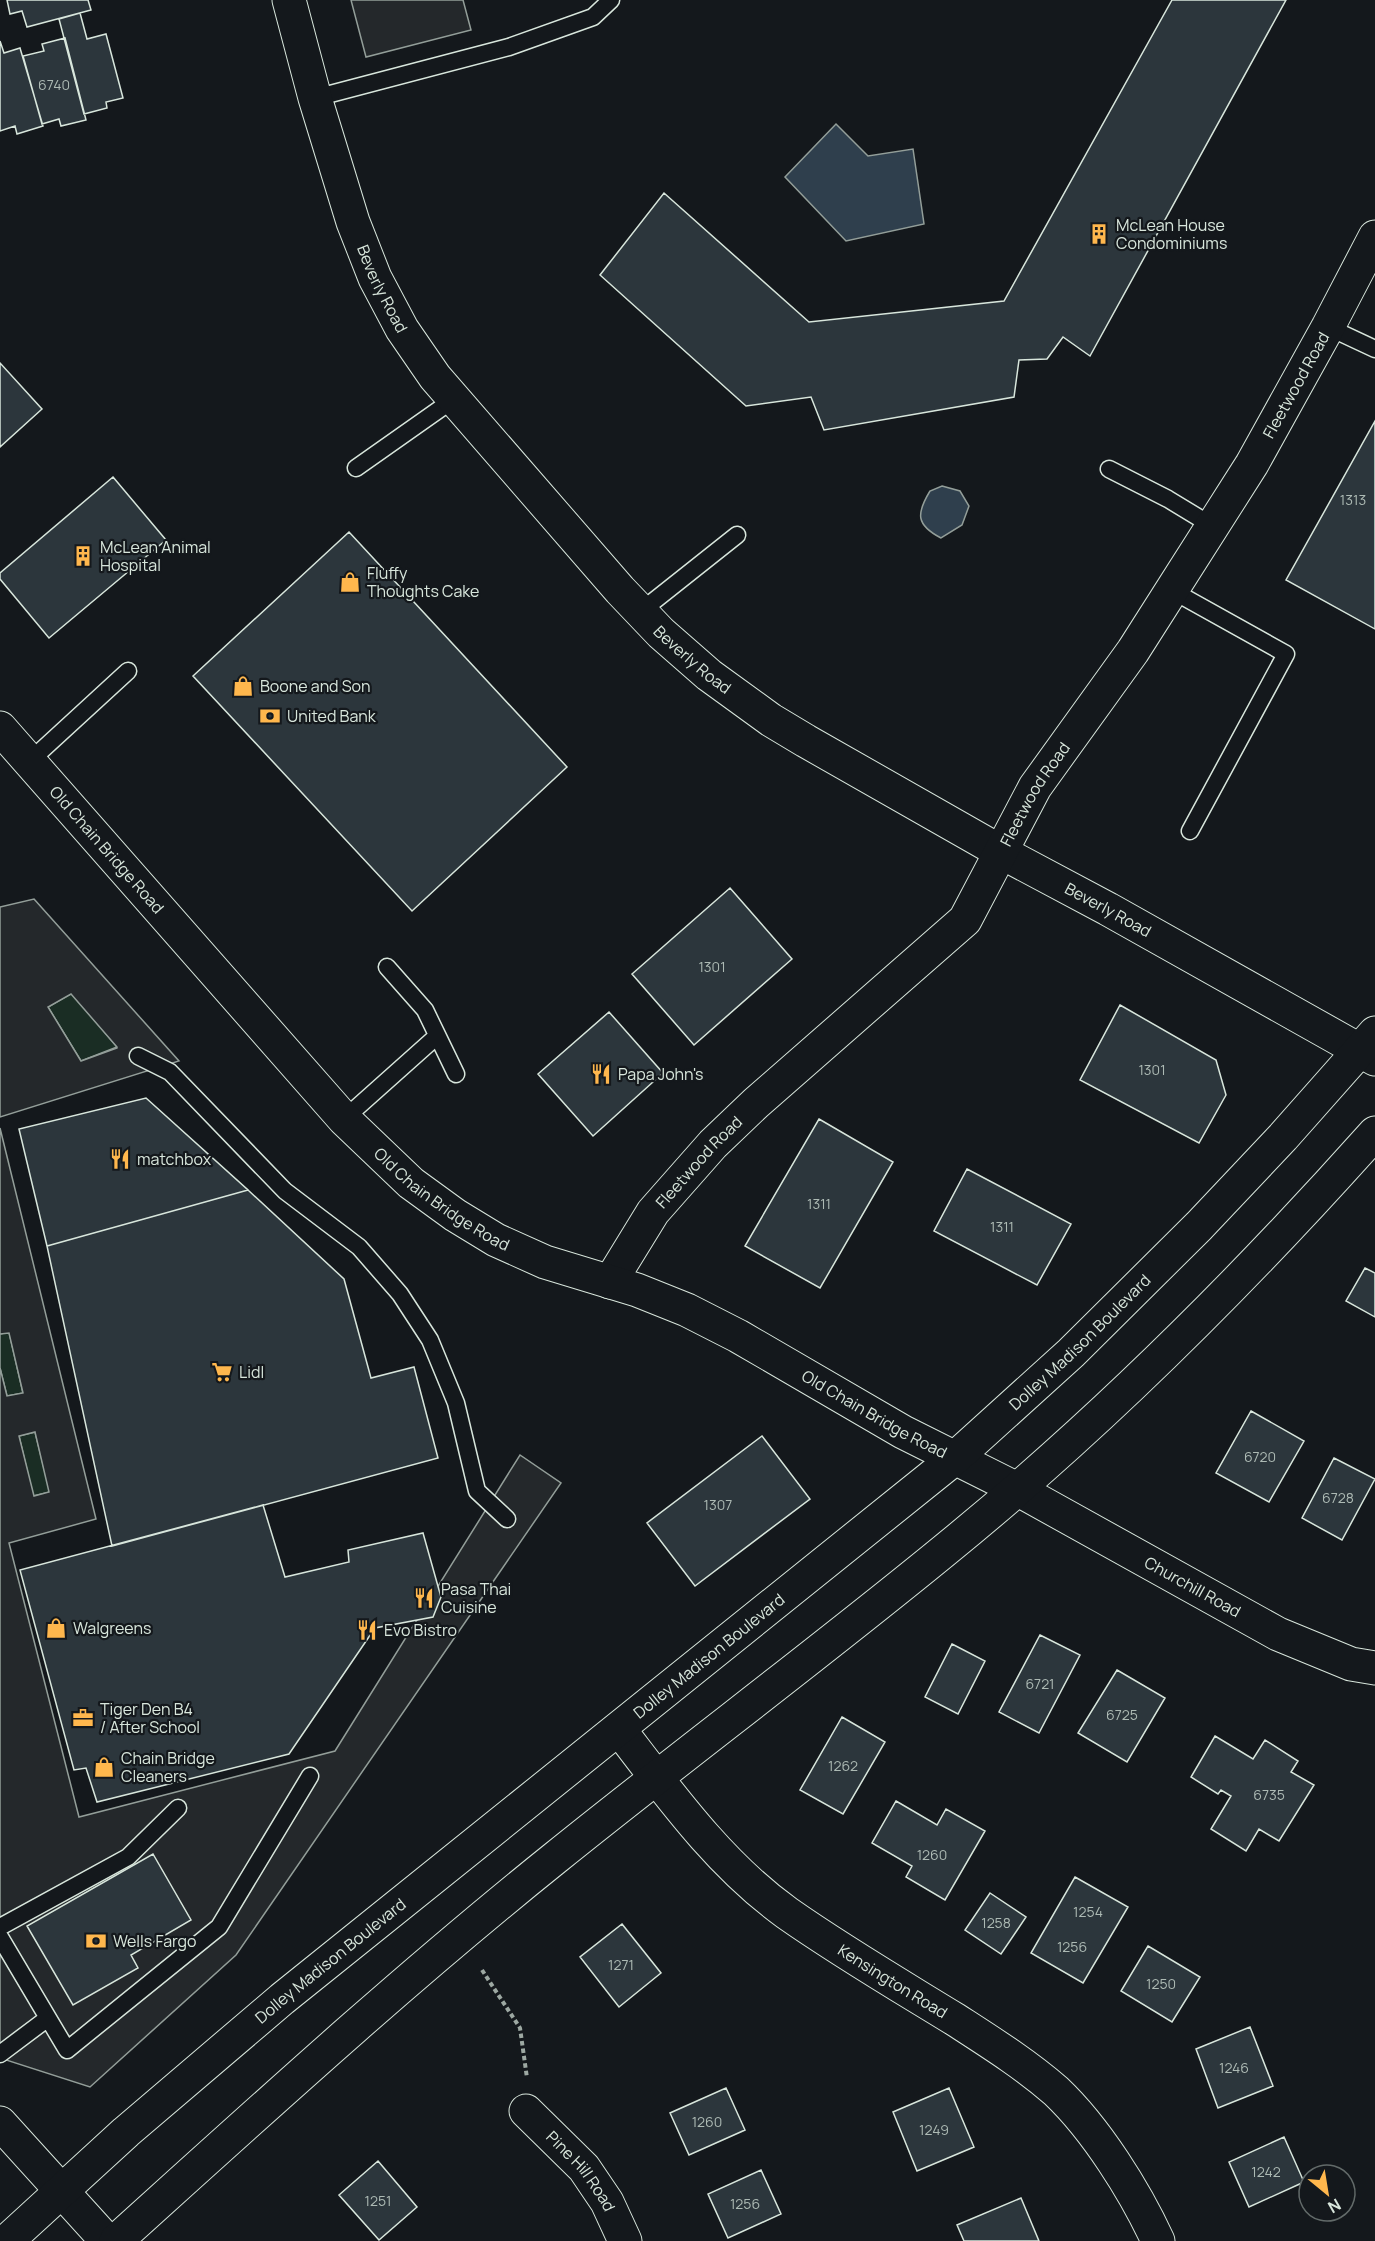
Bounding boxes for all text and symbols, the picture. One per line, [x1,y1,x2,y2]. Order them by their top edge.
house number: 6740 [38,75,70,94]
place label: McLean House Condominiums [1116,214,1227,254]
building icon: McLean House Condominiums [1087,222,1111,246]
street label: Beverly Road [352,242,413,336]
street label: Fleetwood Road [1257,328,1334,442]
house number: 1313 [1340,490,1366,509]
place label: McLean Animal Hospital [100,536,211,576]
building icon: McLean Animal Hospital [71,544,95,568]
place label: Fluffy Thoughts Cake [367,562,479,602]
shop icon: Fluffy Thoughts Cake [338,570,362,594]
street label: Beverly Road [649,621,736,699]
shop icon: Boone and Son [231,674,255,698]
place label: Boone and Son [260,675,371,697]
bank icon: United Bank [258,704,282,728]
place label: United Bank [287,705,377,727]
street label: Fleetwood Road [995,738,1075,850]
street label: Old Chain Bridge Road [45,781,169,918]
street label: Beverly Road [1061,877,1155,942]
house number: 1301 [698,957,726,976]
house number: 1301 [1138,1060,1166,1079]
restaurant icon: Papa John's [589,1062,613,1086]
place label: Papa John's [618,1063,704,1085]
street label: Fleetwood Road [650,1111,747,1213]
street label: Old Chain Bridge Road [369,1143,513,1256]
restaurant icon: matchbox [108,1147,132,1171]
place label: matchbox [137,1148,212,1170]
house number: 1311 [807,1194,831,1213]
house number: 1311 [990,1217,1014,1236]
street label: Dolley Madison Boulevard [1004,1269,1155,1415]
supermarket icon: Lidl [210,1360,234,1384]
place label: Lidl [239,1361,264,1383]
street label: Old Chain Bridge Road [798,1365,951,1463]
house number: 6720 [1244,1447,1276,1466]
house number: 6728 [1322,1488,1354,1507]
house number: 1307 [704,1495,732,1514]
street label: Churchill Road [1141,1551,1245,1622]
place label: Pasa Thai Cuisine [441,1578,511,1618]
restaurant icon: Pasa Thai Cuisine [412,1586,436,1610]
street label: Dolley Madison Boulevard [629,1588,789,1723]
shop icon: Walgreens [44,1616,68,1640]
place label: Walgreens [73,1617,151,1639]
restaurant icon: Evo Bistro [355,1618,379,1642]
place label: Evo Bistro [384,1619,457,1641]
house number: 6721 [1025,1674,1055,1693]
place label: Tiger Den B4 / After School [100,1698,200,1738]
house number: 6725 [1106,1705,1138,1724]
office icon: Tiger Den B4 / After School [71,1706,95,1730]
place label: Chain Bridge Cleaners [121,1747,215,1787]
shop icon: Chain Bridge Cleaners [92,1755,116,1779]
house number: 1262 [828,1756,858,1775]
house number: 6735 [1253,1785,1285,1804]
house number: 1260 [917,1845,947,1864]
street label: Dolley Madison Boulevard [250,1893,410,2028]
house number: 1254 [1073,1902,1103,1921]
house number: 1258 [981,1913,1011,1932]
bank icon: Wells Fargo [84,1929,108,1953]
place label: Wells Fargo [113,1930,196,1952]
house number: 1256 [1057,1937,1087,1956]
street label: Kensington Road [834,1939,952,2023]
house number: 1271 [608,1955,634,1974]
house number: 1250 [1146,1974,1176,1993]
house number: 1246 [1219,2058,1249,2077]
house number: 1260 [692,2112,722,2131]
house number: 1249 [919,2120,949,2139]
street label: Pine Hill Road [542,2126,621,2215]
house number: 1242 [1251,2162,1281,2181]
north arrow [1297,2163,1357,2223]
house number: 1251 [365,2191,392,2210]
house number: 1256 [730,2194,760,2213]
text: N [1324,2194,1345,2218]

